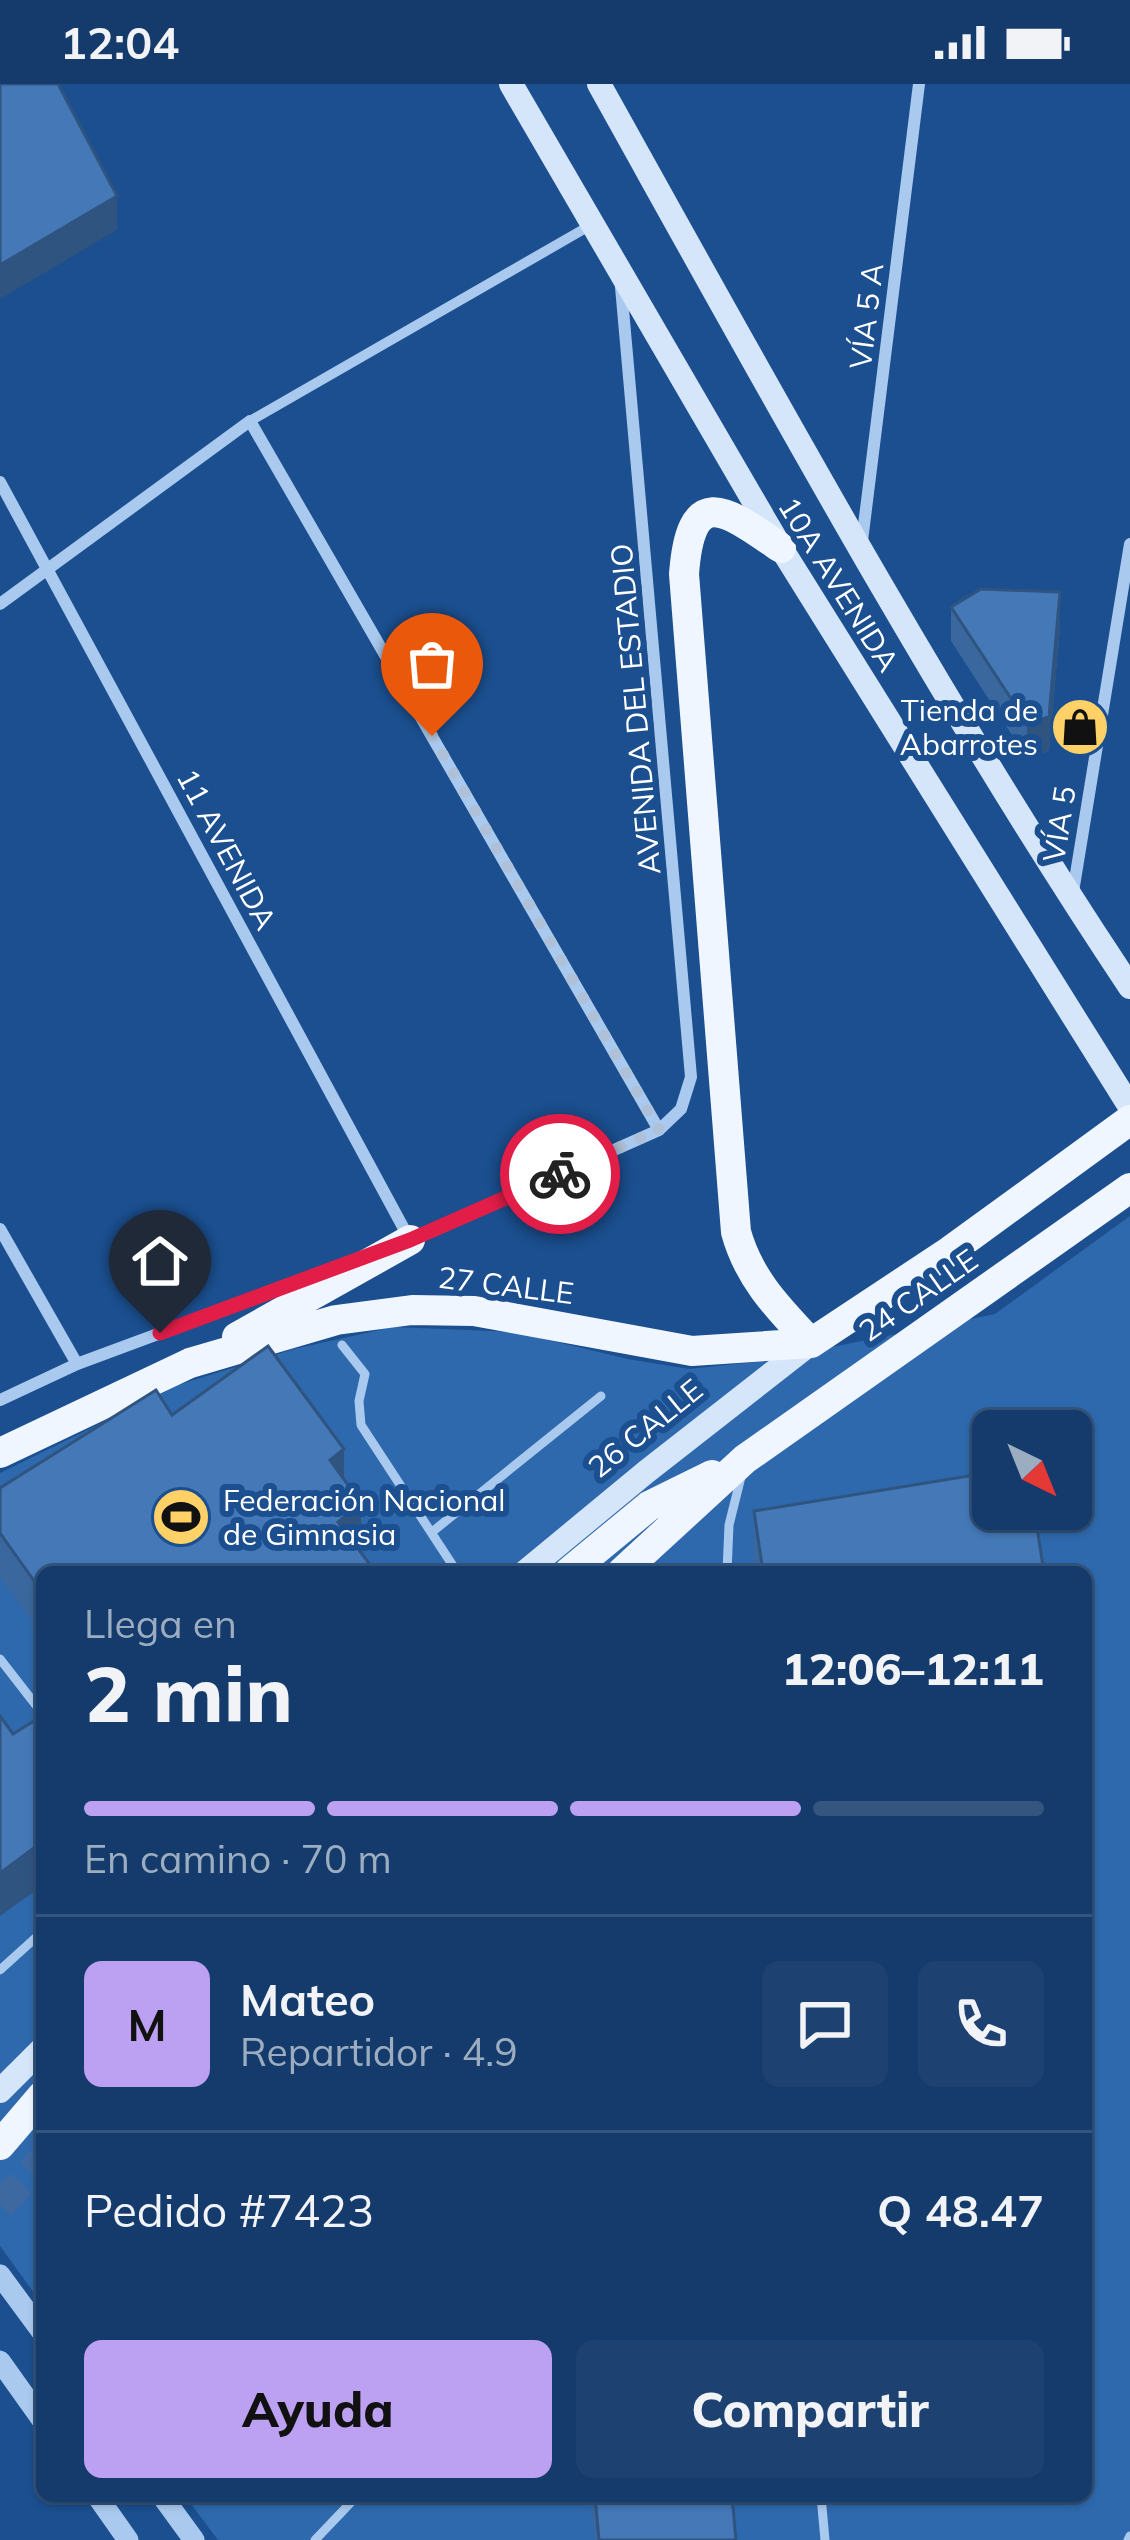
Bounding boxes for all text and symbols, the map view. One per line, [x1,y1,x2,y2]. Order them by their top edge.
text: 12:04 [60,14,179,70]
street label: VÍA 5 A [841,261,891,371]
street label: 10A AVENIDA [770,489,908,679]
street label: AVENIDA DEL ESTADIO [602,542,668,876]
pin [381,613,483,736]
icon: bag [399,631,465,697]
place label: Tienda de Abarrotes [900,691,1038,763]
shop icon: Tienda de Abarrotes [1049,696,1111,758]
street label: 11 AVENIDA [169,762,285,936]
street label: VÍA 5 [1034,783,1084,865]
courier [500,1114,620,1234]
icon: bike [527,1141,593,1207]
pin [109,1210,211,1333]
icon: home [127,1228,193,1294]
street label: 24 CALLE [851,1240,985,1350]
street label: 27 CALLE [436,1258,576,1312]
street label: 26 CALLE [580,1370,710,1486]
north arrow [972,1410,1092,1530]
map controls [972,1410,1092,1530]
place label: Federación Nacional de Gimnasia [223,1481,505,1553]
sports icon: Federación Nacional de Gimnasia [150,1486,212,1548]
text: Llega en [84,1599,237,1648]
text: 12:06–12:11 [782,1640,1044,1696]
text: 2 min [84,1644,293,1742]
text: En camino · 70 m [84,1834,392,1883]
button: chat [762,1961,888,2087]
button: phone [918,1961,1044,2087]
text: Mateo [240,1971,375,2027]
text: M [127,1996,167,2052]
text: Repartidor · 4.9 [240,2027,518,2076]
text: Pedido #7423 [84,2182,374,2238]
text: Q 48.47 [877,2182,1044,2238]
button: Ayuda [84,2340,552,2478]
button: Compartir [576,2340,1044,2478]

